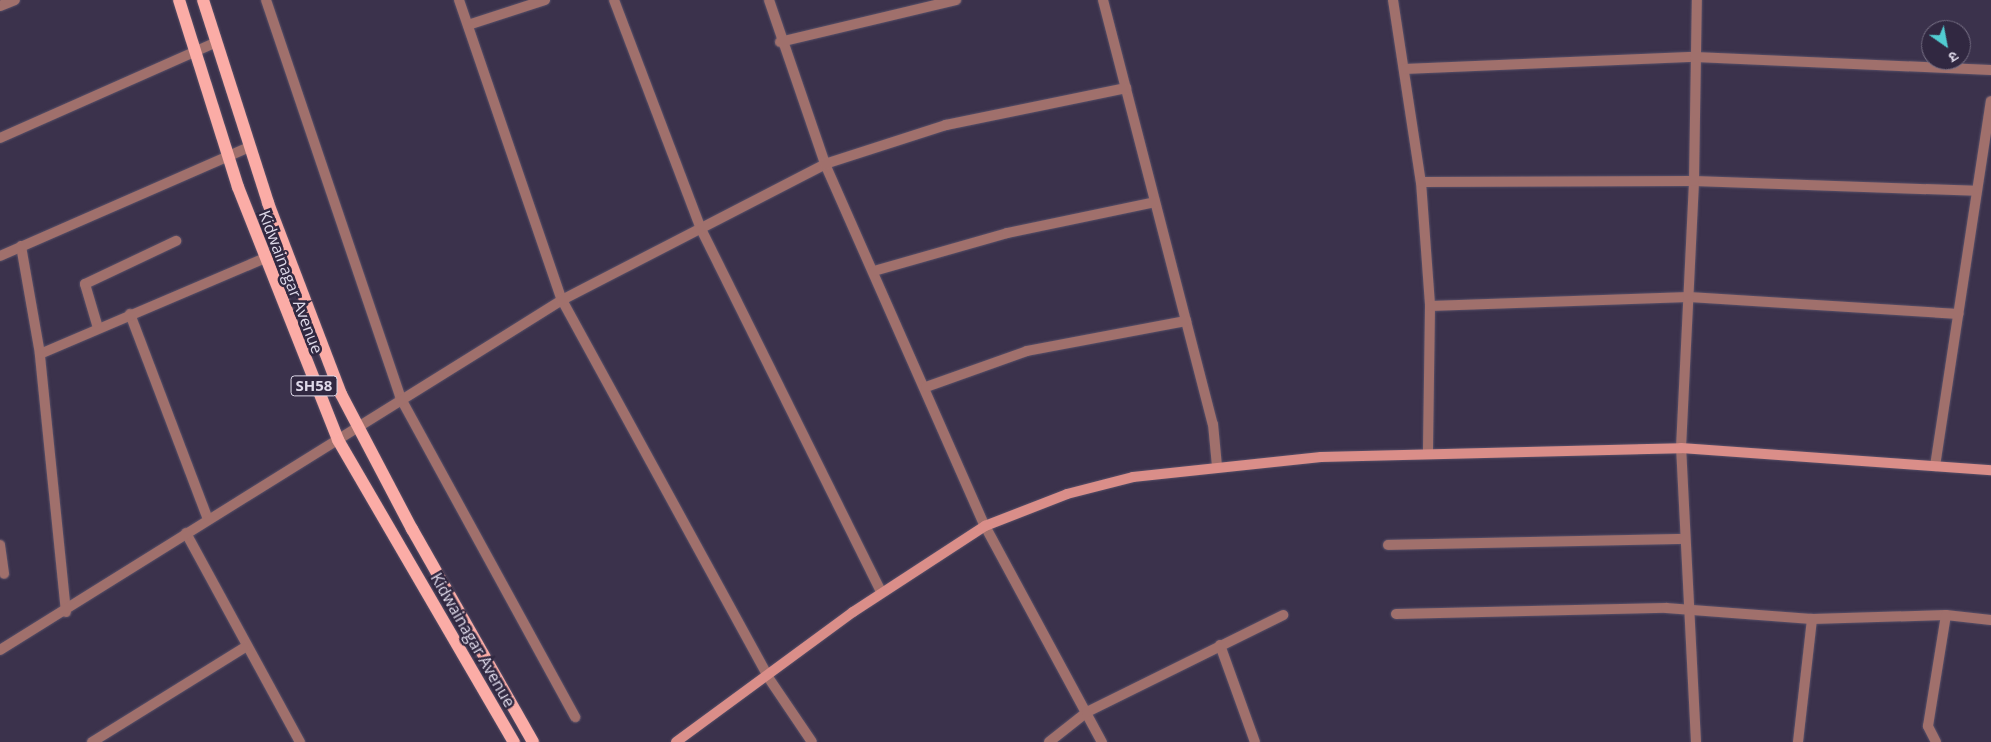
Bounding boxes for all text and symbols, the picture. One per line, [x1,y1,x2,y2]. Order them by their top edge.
north arrow [1921,20,1971,70]
text: उ [1945,47,1963,67]
street label: Kidwainagar Avenue [255,208,327,356]
road number: SH58 [290,374,338,398]
street label: Kidwainagar Avenue [427,570,519,710]

